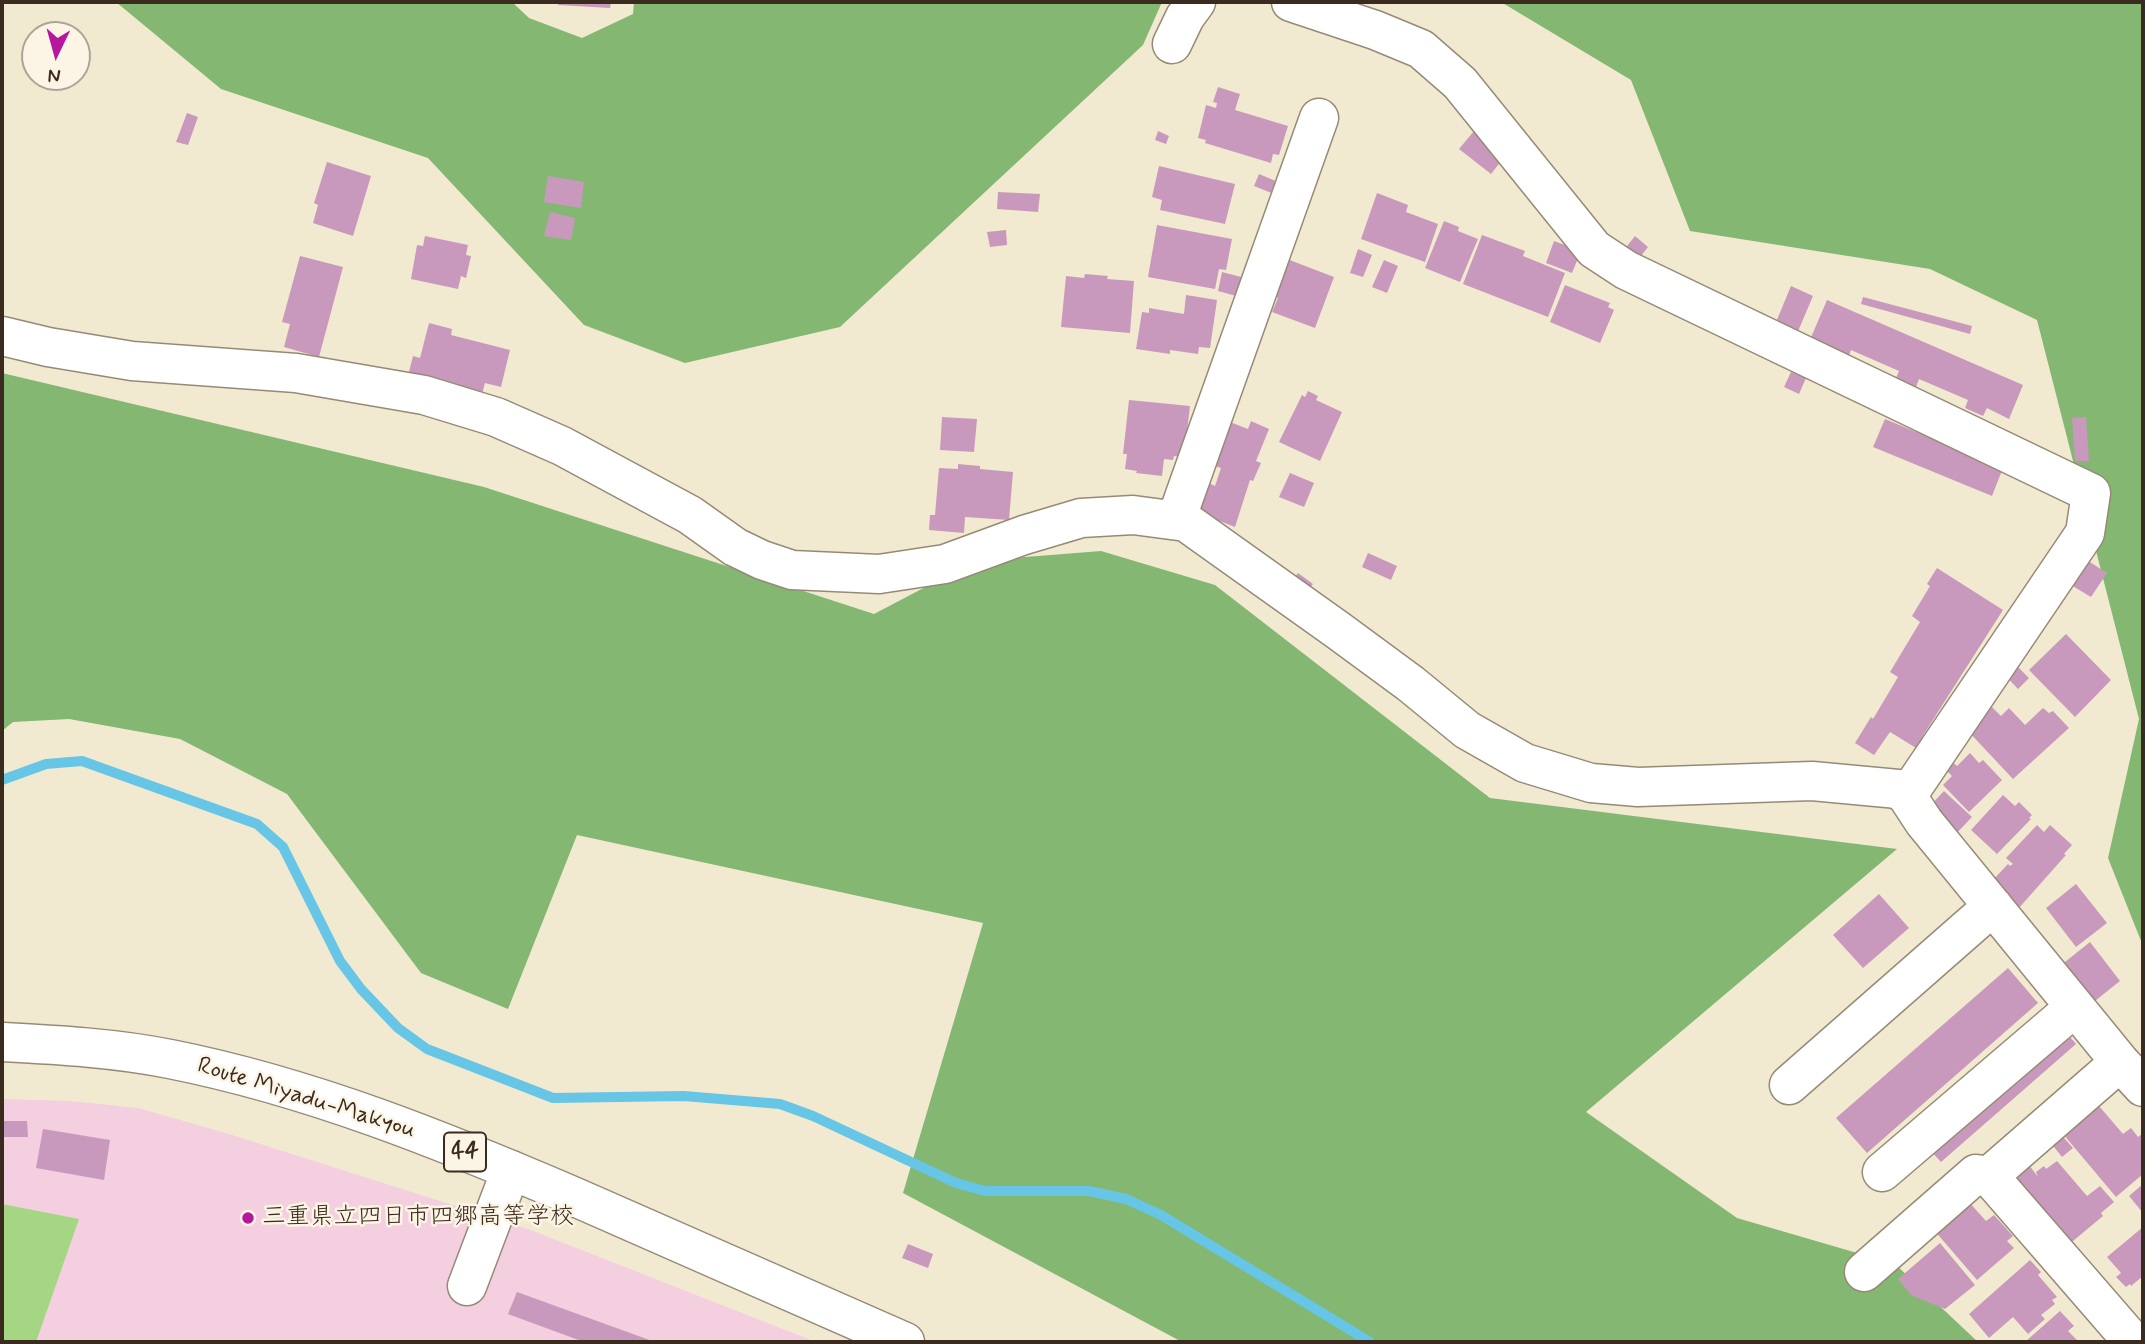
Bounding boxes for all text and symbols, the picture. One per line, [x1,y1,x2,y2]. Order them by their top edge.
north arrow [21,21,91,91]
text: N [47,62,62,88]
street label: Route Miyadu-Makyou [193,1052,419,1146]
road number: 44 [444,1133,486,1172]
place label: 三重県立四日市四郷高等学校 [262,1204,574,1232]
marker: 三重県立四日市四郷高等学校 [240,1210,256,1226]

